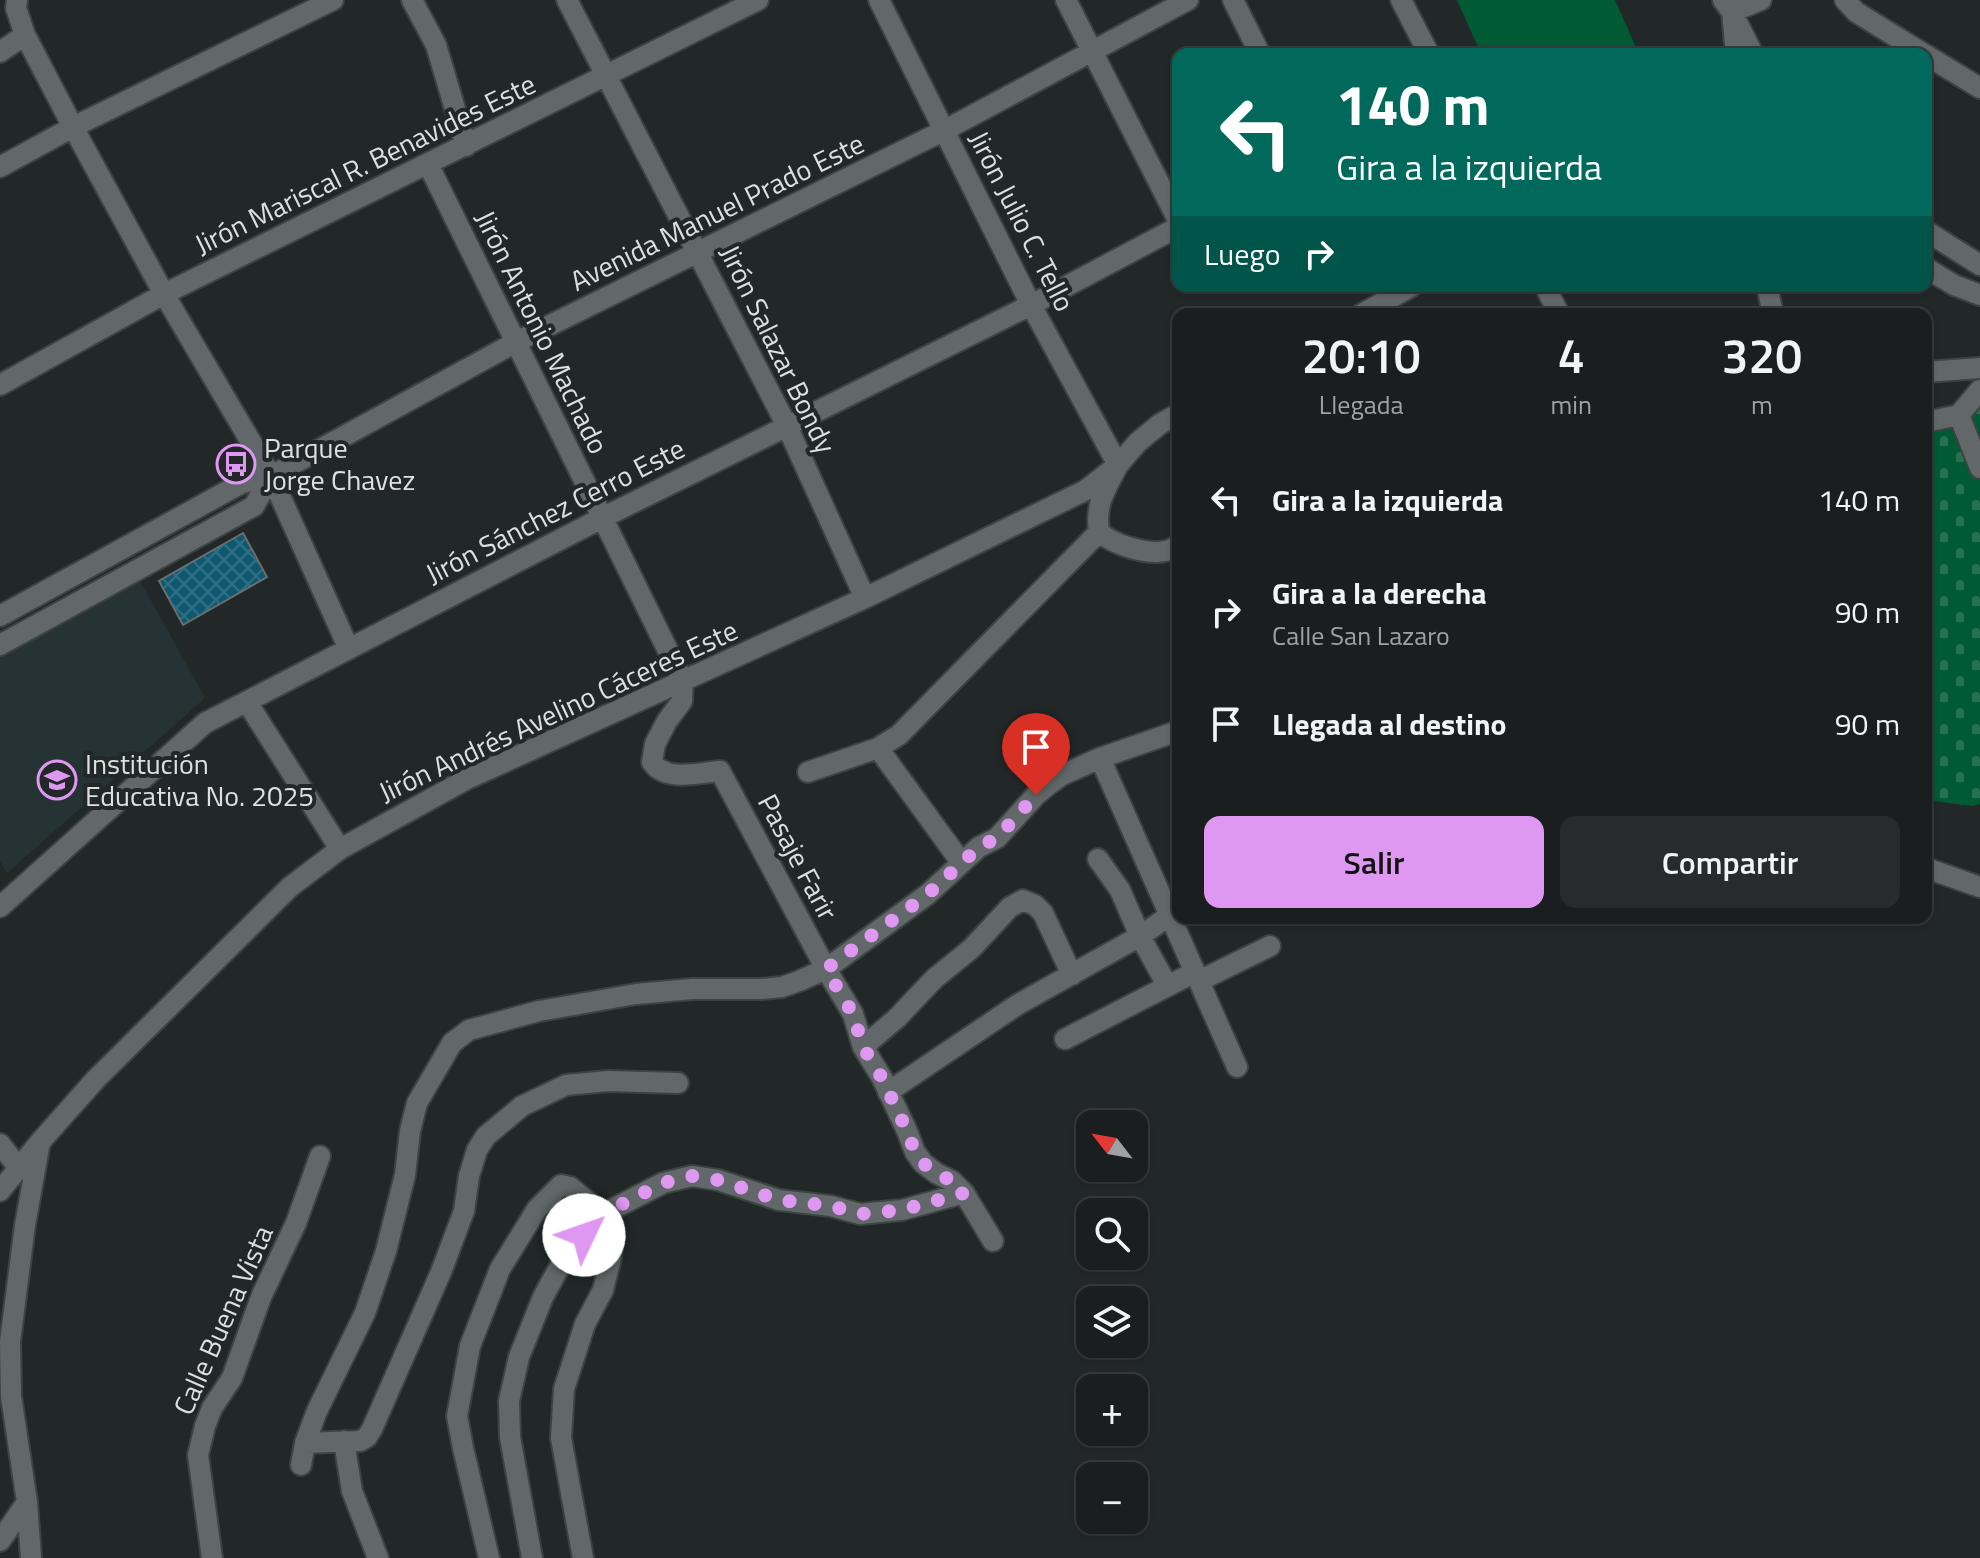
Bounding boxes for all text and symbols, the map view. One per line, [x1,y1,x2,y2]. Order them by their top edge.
street label: Jirón Mariscal R. Benavides Este [187,62,543,265]
text: 140 m [1336,62,1489,147]
icon: left [1204,80,1308,184]
street label: Avenida Manuel Prado Este [562,122,871,302]
street label: Jirón Julio C. Tello [958,123,1086,319]
text: Gira a la izquierda [1336,139,1602,194]
street label: Jirón Antonio Machado [465,203,620,461]
text: Luego [1204,231,1281,277]
icon: right [1297,232,1341,276]
street label: Jirón Salazar Bondy [709,237,848,460]
text: 20:10 [1302,319,1421,392]
text: 4 [1558,319,1585,392]
text: 320 [1722,319,1802,392]
text: Llegada [1319,385,1404,424]
text: min [1550,385,1592,424]
text: m [1751,385,1773,424]
place label: Parque Jorge Chavez [264,426,415,501]
street label: Jirón Sánchez Cerro Este [418,427,692,595]
bus stop icon: Parque Jorge Chavez [215,443,257,485]
text: Gira a la izquierda [1272,477,1503,523]
text: 140 m [1818,477,1900,523]
icon: left [1204,478,1248,522]
text: Gira a la derecha [1272,570,1487,616]
text: 90 m [1835,589,1900,635]
icon: right [1204,590,1248,634]
street label: Jirón Andrés Avelino Cáceres Este [371,608,744,813]
text: Calle San Lazaro [1272,616,1450,655]
text: Llegada al destino [1272,701,1506,747]
text: 90 m [1835,701,1900,747]
icon: arrive [1204,702,1248,746]
pin [1002,713,1070,795]
icon: arrive [1014,725,1058,769]
place label: Institución Educativa No. 2025 [85,742,314,817]
school or university icon: Institución Educativa No. 2025 [36,759,78,801]
street label: Pasaje Farir [747,786,850,928]
button: Salir [1204,816,1544,908]
button: Compartir [1560,816,1900,908]
north arrow [1076,1110,1148,1182]
map controls [1076,1110,1148,1534]
position arrow [542,1193,626,1277]
button: search [1076,1198,1148,1270]
street label: Calle Buena Vista [162,1218,284,1421]
button: layers [1076,1286,1148,1358]
button: + [1076,1374,1148,1446]
button: − [1076,1462,1148,1534]

